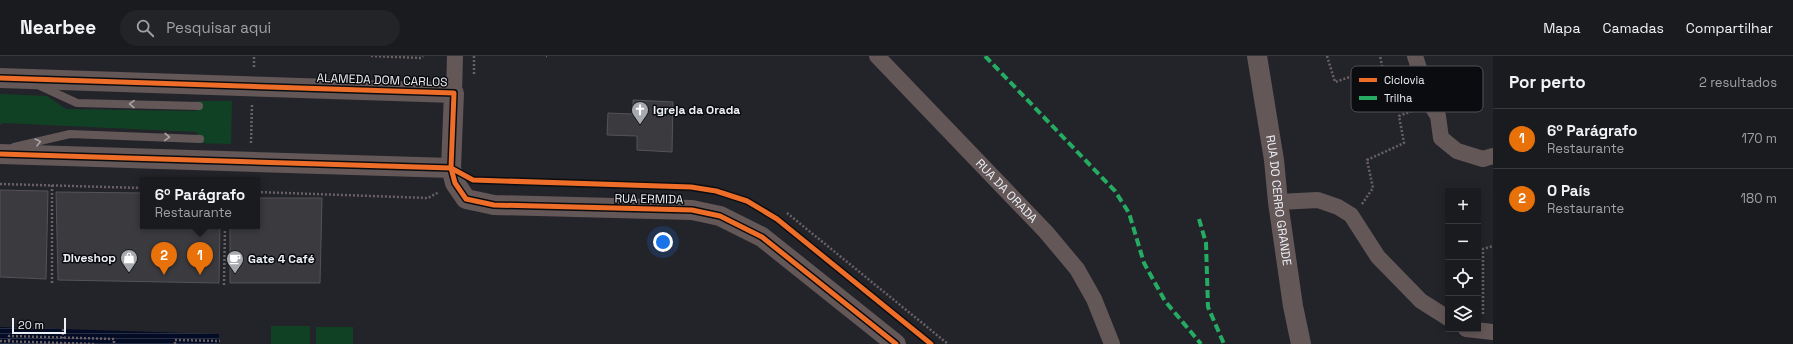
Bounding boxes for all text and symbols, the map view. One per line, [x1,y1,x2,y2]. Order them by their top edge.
search box [120,10,400,46]
text: Nearbee [20,15,96,40]
icon: search [134,17,156,39]
text: Pesquisar aqui [166,18,271,37]
text: Mapa [1543,19,1580,37]
text: Camadas [1602,19,1664,37]
text: Compartilhar [1686,19,1773,37]
legend [1351,66,1483,112]
street label: ALAMEDA DOM CARLOS [316,70,448,90]
text: Por perto [1509,71,1586,93]
text: Ciclovia [1384,73,1425,87]
text: 2 resultados [1699,74,1777,91]
text: Trilha [1384,91,1413,105]
one-way arrow [129,100,135,108]
church icon: Igreja da Orada [630,100,650,125]
place label: Igreja da Orada [653,102,740,118]
text: 6º Parágrafo [1547,121,1637,140]
text: 1 [1519,130,1525,147]
text: 170 m [1741,130,1777,147]
one-way arrow [164,133,170,142]
street label: RUA DO CERRO GRANDE [1262,134,1295,267]
one-way arrow [35,138,41,146]
text: Restaurante [1547,140,1624,157]
street label: RUA DA ORADA [972,155,1041,227]
popup [140,177,260,229]
text: O País [1547,181,1590,200]
text: 6º Parágrafo [155,185,245,204]
map controls [1445,188,1481,332]
button: + [1445,188,1481,224]
street label: RUA ERMIDA [614,190,684,208]
text: 2 [1518,190,1526,207]
text: 180 m [1741,190,1777,207]
text: Restaurante [1547,200,1624,217]
text: Restaurante [155,204,232,221]
button: − [1445,224,1481,260]
your location [653,232,673,252]
pin: 2 [151,242,177,275]
pin: 1 [187,242,213,275]
shop icon: Diveshop [119,248,139,273]
cafe icon: Gate 4 Café [225,249,245,274]
place label: Diveshop [63,250,116,266]
place label: Gate 4 Café [248,251,315,267]
button: locate [1445,260,1481,296]
button: layers [1445,296,1481,332]
scale bar [12,316,66,335]
text: 20 m [18,318,44,332]

